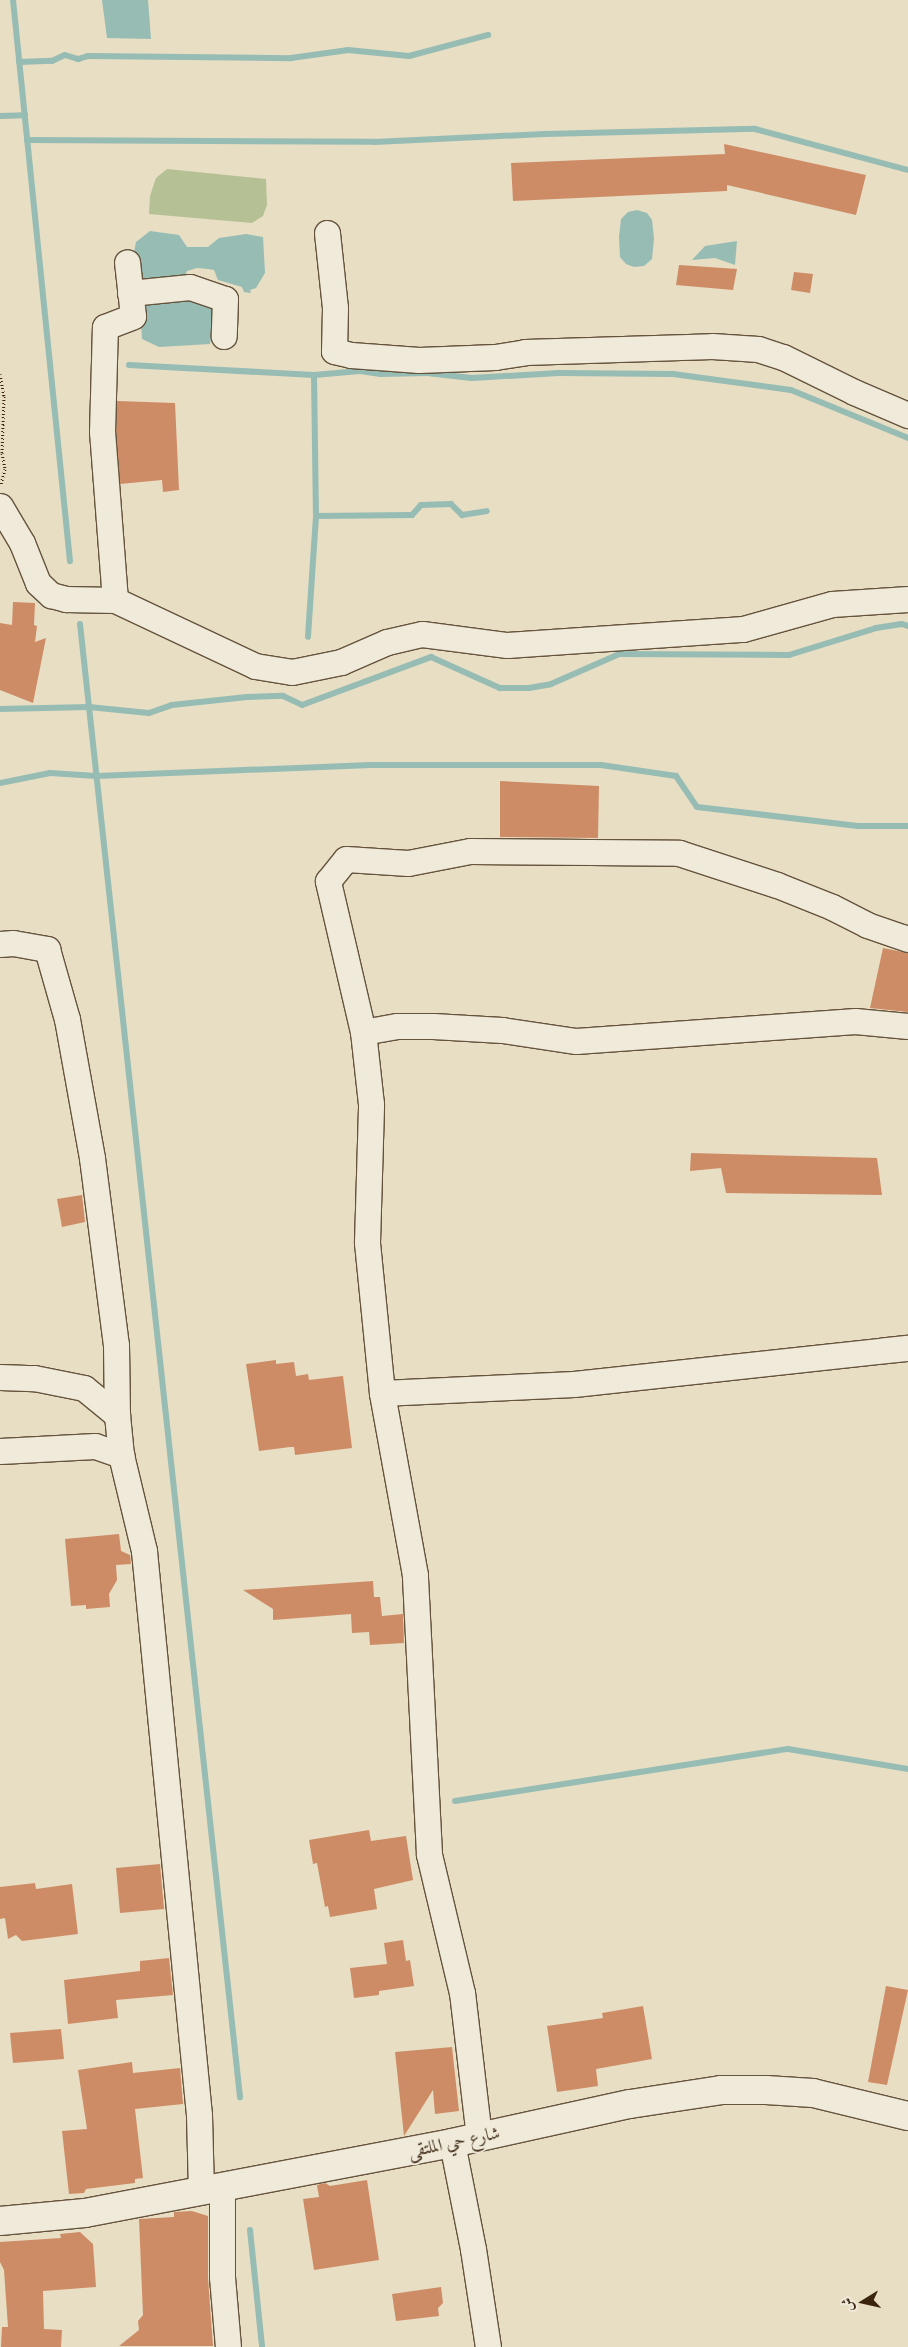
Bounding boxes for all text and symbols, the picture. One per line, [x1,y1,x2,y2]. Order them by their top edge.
street label: شارع حي الملتقى [406,2122,502,2162]
north arrow [838,2277,888,2327]
text: ش [838,2296,857,2313]

